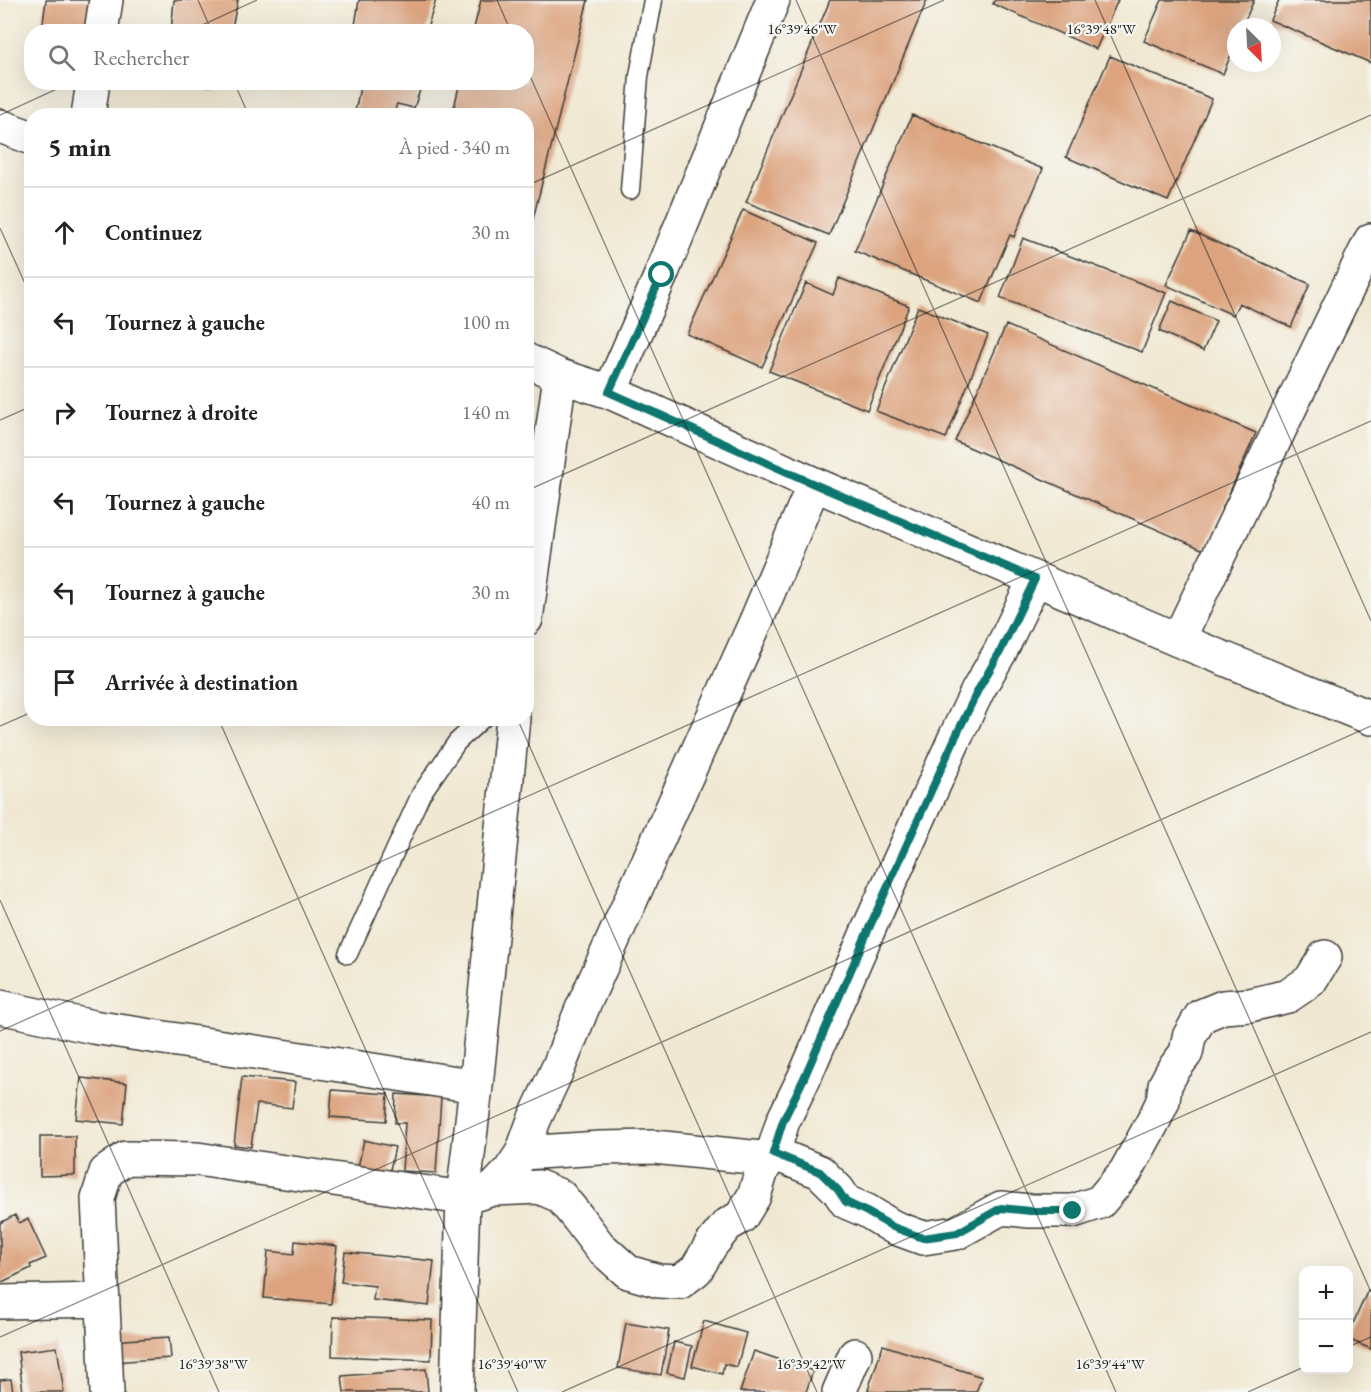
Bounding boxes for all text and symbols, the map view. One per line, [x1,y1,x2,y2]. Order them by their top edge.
north arrow [1227,18,1281,72]
text: 16°39'46"W [767,19,837,38]
text: 16°39'48"W [1066,19,1136,38]
search box [24,24,534,90]
icon: search [45,41,78,74]
text: Rechercher [93,43,189,72]
text: 5 min [48,130,111,164]
text: À pied · 340 m [399,134,510,160]
icon: ahead [48,216,81,249]
text: Continuez [105,218,202,247]
text: 30 m [471,219,510,245]
route start [648,261,674,287]
icon: left [48,306,81,339]
text: Tournez à gauche [105,308,265,337]
text: 100 m [462,309,510,335]
icon: right [48,396,81,429]
text: Tournez à droite [105,398,258,427]
text: 140 m [462,399,510,425]
icon: left [48,486,81,519]
text: Tournez à gauche [105,488,265,517]
text: 40 m [471,489,510,515]
icon: left [48,576,81,609]
text: Tournez à gauche [105,578,265,607]
text: 30 m [471,579,510,605]
icon: arrive [48,666,81,699]
text: Arrivée à destination [105,668,298,697]
route end [1059,1197,1085,1223]
map controls [1299,1266,1353,1374]
button: + [1299,1266,1353,1320]
button: − [1299,1320,1353,1374]
text: 16°39'38"W [178,1354,248,1373]
text: 16°39'40"W [477,1354,547,1373]
text: 16°39'42"W [776,1354,846,1373]
text: 16°39'44"W [1075,1354,1145,1373]

